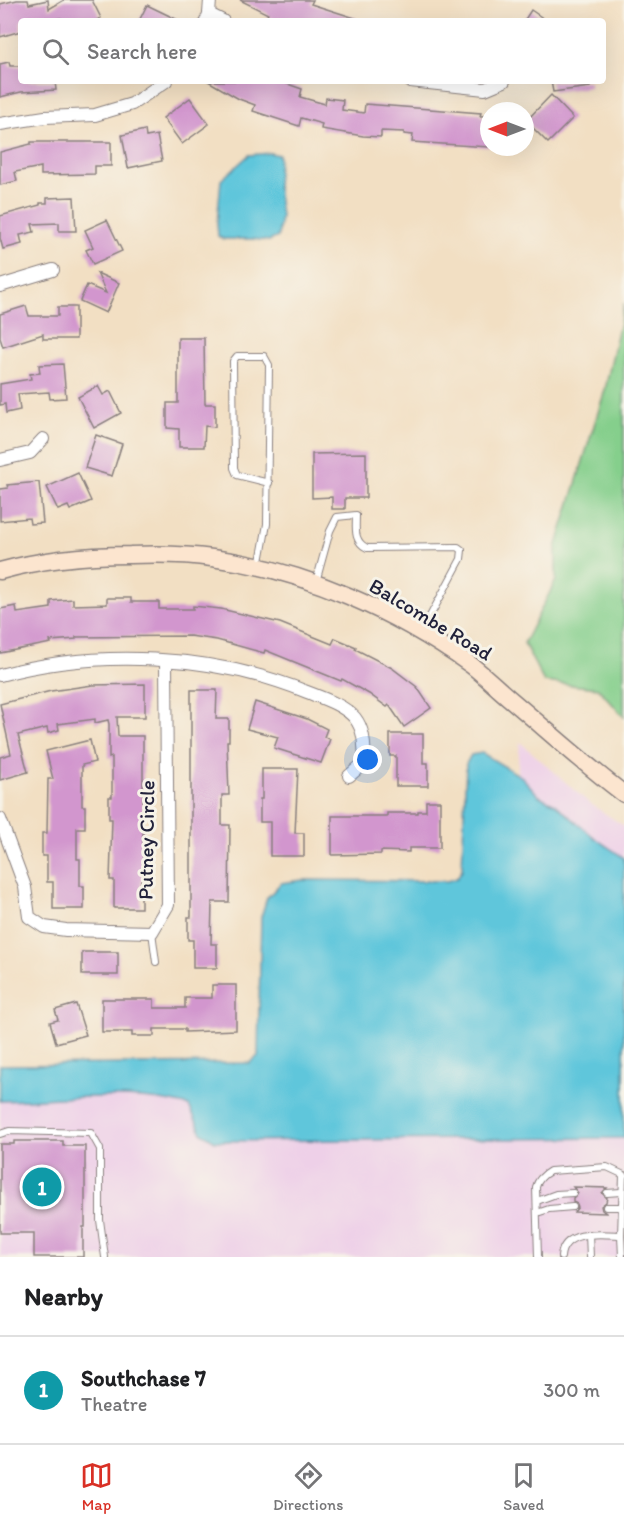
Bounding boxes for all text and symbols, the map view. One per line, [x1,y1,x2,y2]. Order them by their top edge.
search box [18,18,606,84]
icon: search [39,35,72,68]
text: Search here [87,38,197,65]
north arrow [480,102,534,156]
street label: Balcombe Road [365,572,497,666]
your location [353,745,382,774]
street label: Putney Circle [132,780,160,900]
pin: 1 [22,1164,62,1210]
text: Nearby [24,1280,103,1312]
text: Southchase 7 [81,1365,206,1392]
text: 1 [39,1378,48,1402]
text: 300 m [543,1378,600,1402]
text: Theatre [81,1392,147,1416]
tab: Map [80,1459,113,1514]
tab: Directions [273,1459,343,1514]
tab: Saved [503,1459,544,1514]

